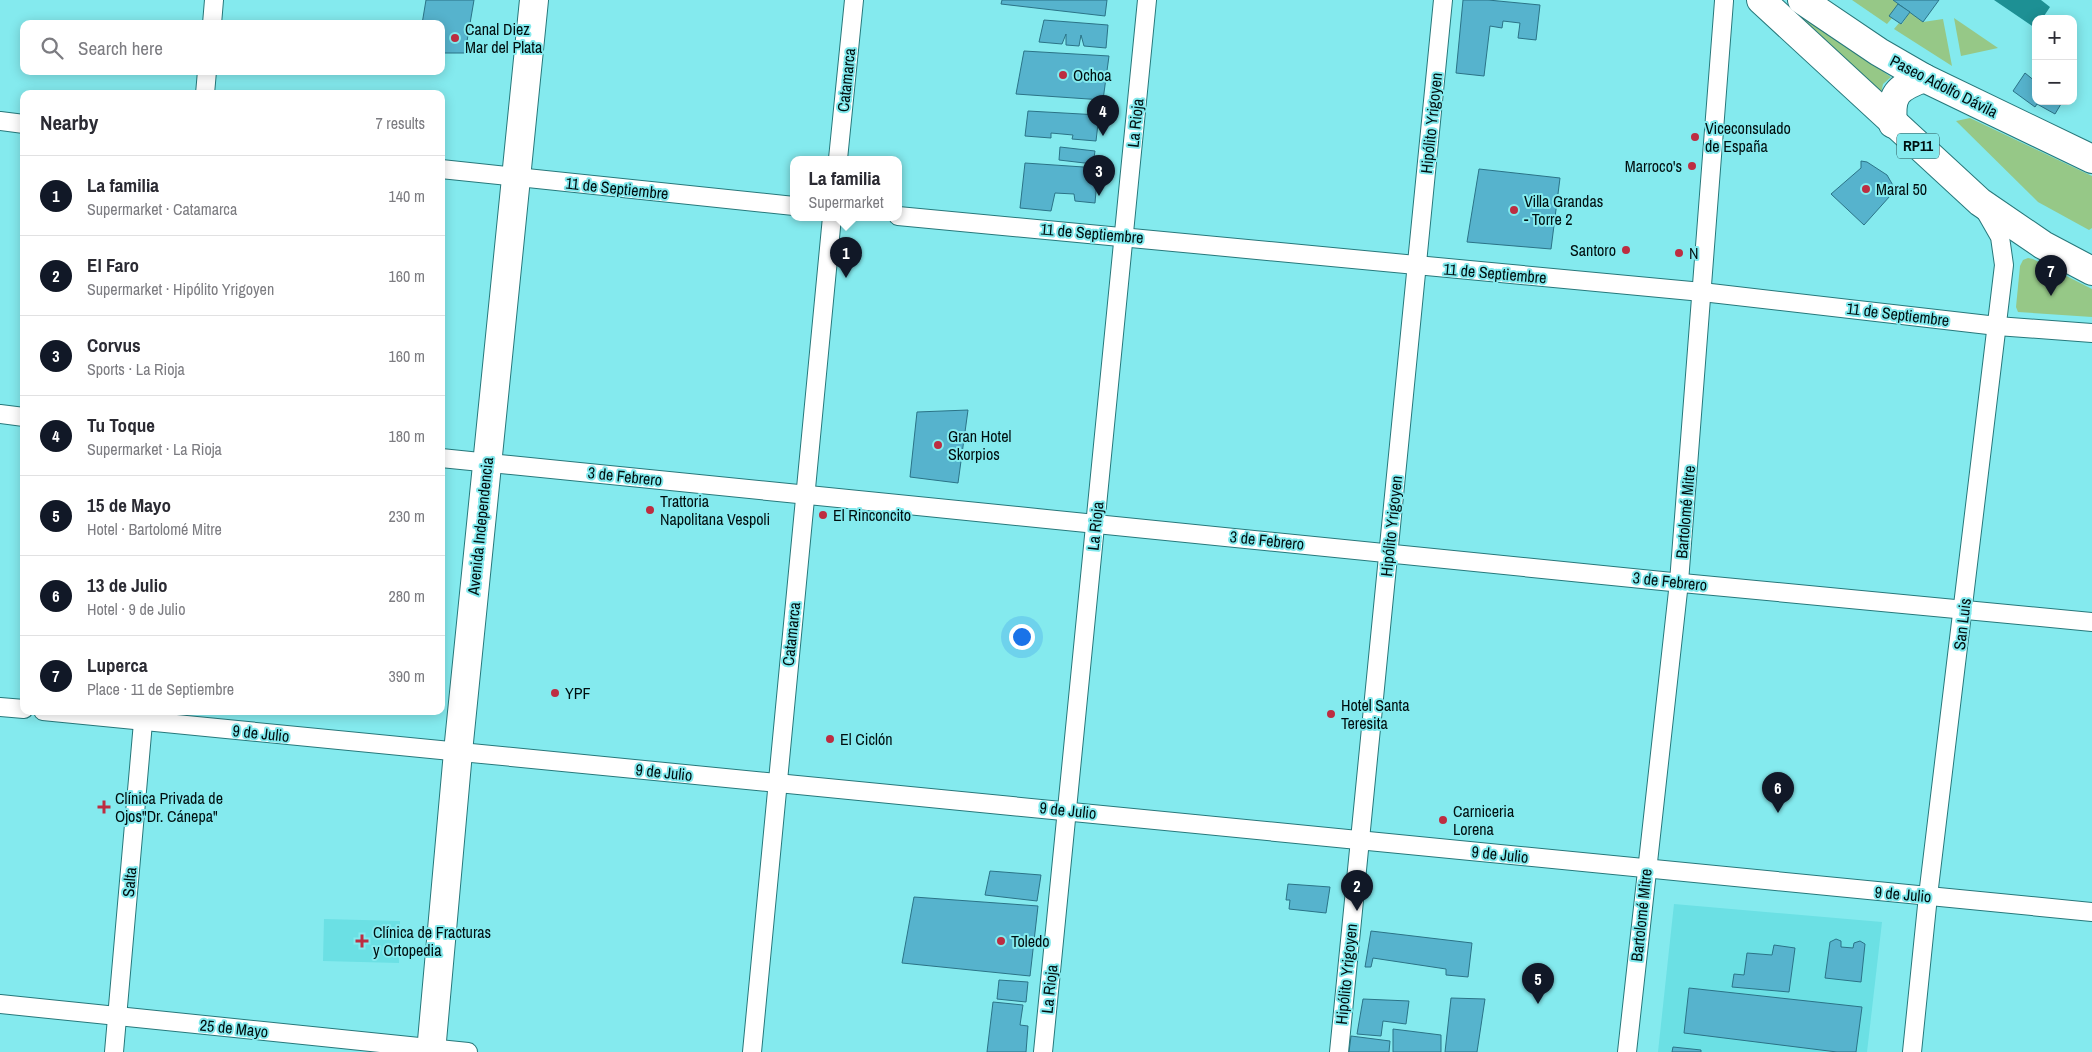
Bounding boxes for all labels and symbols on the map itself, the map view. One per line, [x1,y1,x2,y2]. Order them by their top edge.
place label: Canal Diez Mar del Plata [465,18,543,58]
marker: Canal Diez Mar del Plata [449,32,461,44]
street label: Catamarca [832,46,860,113]
street label: Paseo Adolfo Dávila [1886,49,2002,123]
place label: Ochoa [1073,64,1112,86]
marker: Ochoa [1057,69,1069,81]
street label: Hipólito Yrigoyen [1415,72,1447,174]
pin: 4 [1087,95,1119,136]
street label: La Rioja [1122,97,1149,148]
place label: Viceconsulado de España [1705,117,1791,157]
marker: Viceconsulado de España [1689,131,1701,143]
road number: RP11 [1897,134,1939,158]
pin: 3 [1083,155,1115,196]
place label: Marroco's [1625,155,1682,177]
marker: Marroco's [1686,160,1698,172]
street label: 11 de Septiembre [564,172,670,204]
place label: Maral 50 [1876,178,1927,200]
marker: Maral 50 [1860,183,1872,195]
place label: Villa Grandas - Torre 2 [1524,190,1603,230]
marker: Villa Grandas - Torre 2 [1508,204,1520,216]
street label: 11 de Septiembre [1040,218,1144,248]
pin: 1 [830,237,862,278]
place label: Santoro [1570,239,1616,261]
place label: N [1689,242,1698,264]
marker: Santoro [1620,244,1632,256]
marker: N [1673,247,1685,259]
pin: 7 [2035,255,2067,296]
street label: 11 de Septiembre [1443,258,1547,288]
street label: 11 de Septiembre [1845,297,1951,331]
place label: Gran Hotel Skorpios [948,425,1012,465]
marker: Gran Hotel Skorpios [932,439,944,451]
street label: Avenida Independencia [462,455,498,597]
street label: 3 de Febrero [587,461,663,491]
street label: Bartolomé Mitre [1670,465,1700,559]
street label: Hipólito Yrigoyen [1375,475,1407,577]
place label: Trattoria Napolitana Vespoli [660,490,770,530]
street label: La Rioja [1082,500,1109,551]
marker: Trattoria Napolitana Vespoli [644,504,656,516]
place label: El Rinconcito [833,504,911,526]
marker: El Rinconcito [817,509,829,521]
street label: 3 de Febrero [1229,525,1305,555]
street label: 3 de Febrero [1632,566,1708,596]
street label: San Luis [1948,597,1976,651]
street label: Catamarca [777,600,805,667]
your location [1009,624,1035,650]
place label: YPF [565,682,591,704]
marker: YPF [549,687,561,699]
place label: Hotel Santa Teresita [1341,694,1410,734]
marker: Hotel Santa Teresita [1325,708,1337,720]
street label: 9 de Julio [232,719,290,747]
place label: El Ciclón [840,728,893,750]
marker: El Ciclón [824,733,836,745]
street label: 9 de Julio [635,758,693,786]
pin: 6 [1762,772,1794,813]
place label: Clínica Privada de Ojos"Dr. Cánepa" [115,787,223,827]
street label: 9 de Julio [1039,796,1097,824]
marker: Clínica Privada de Ojos"Dr. Cánepa" [97,800,111,814]
place label: Carniceria Lorena [1453,800,1515,840]
marker: Carniceria Lorena [1437,814,1449,826]
street label: 9 de Julio [1471,840,1529,868]
street label: Salta [117,865,141,898]
street label: Bartolomé Mitre [1625,867,1657,963]
pin: 2 [1341,870,1373,911]
street label: 9 de Julio [1874,881,1932,907]
place label: Clínica de Fracturas y Ortopedia [373,921,491,961]
street label: Hipólito Yrigoyen [1330,923,1362,1025]
place label: Toledo [1011,930,1050,952]
marker: Clínica de Fracturas y Ortopedia [355,934,369,948]
marker: Toledo [995,935,1007,947]
street label: La Rioja [1036,963,1063,1014]
pin: 5 [1522,963,1554,1004]
street label: 25 de Mayo [199,1013,269,1043]

